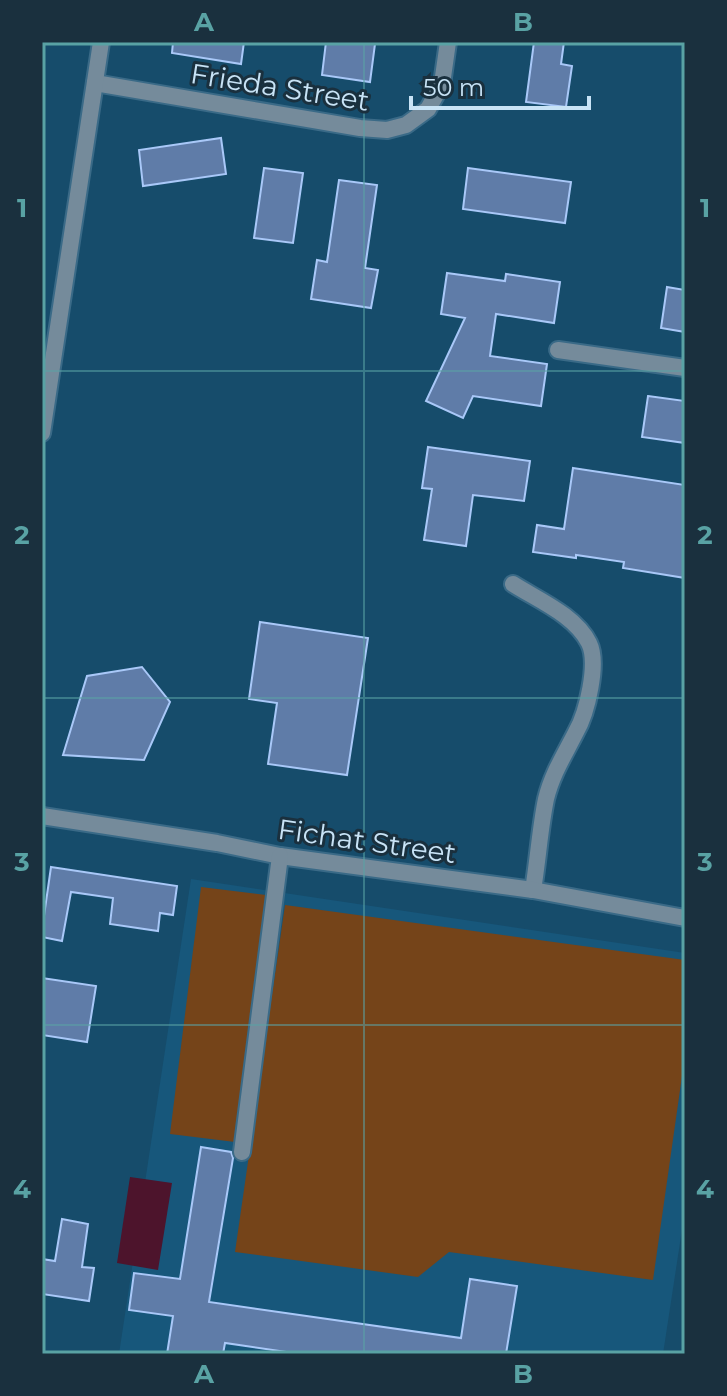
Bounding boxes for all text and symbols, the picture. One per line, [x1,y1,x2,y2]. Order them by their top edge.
text: A [193,6,215,38]
text: B [513,6,533,38]
street label: Frieda Street [188,56,372,118]
scale bar [411,60,589,110]
text: 50 m [423,73,484,102]
text: 1 [17,192,27,224]
text: 1 [700,192,710,224]
text: 2 [14,519,30,551]
text: 2 [697,519,713,551]
street label: Fichat Street [276,812,458,870]
text: 3 [13,846,30,878]
text: 3 [696,846,713,878]
text: 4 [13,1173,31,1205]
text: 4 [696,1173,714,1205]
text: A [193,1358,215,1390]
text: B [513,1358,533,1390]

